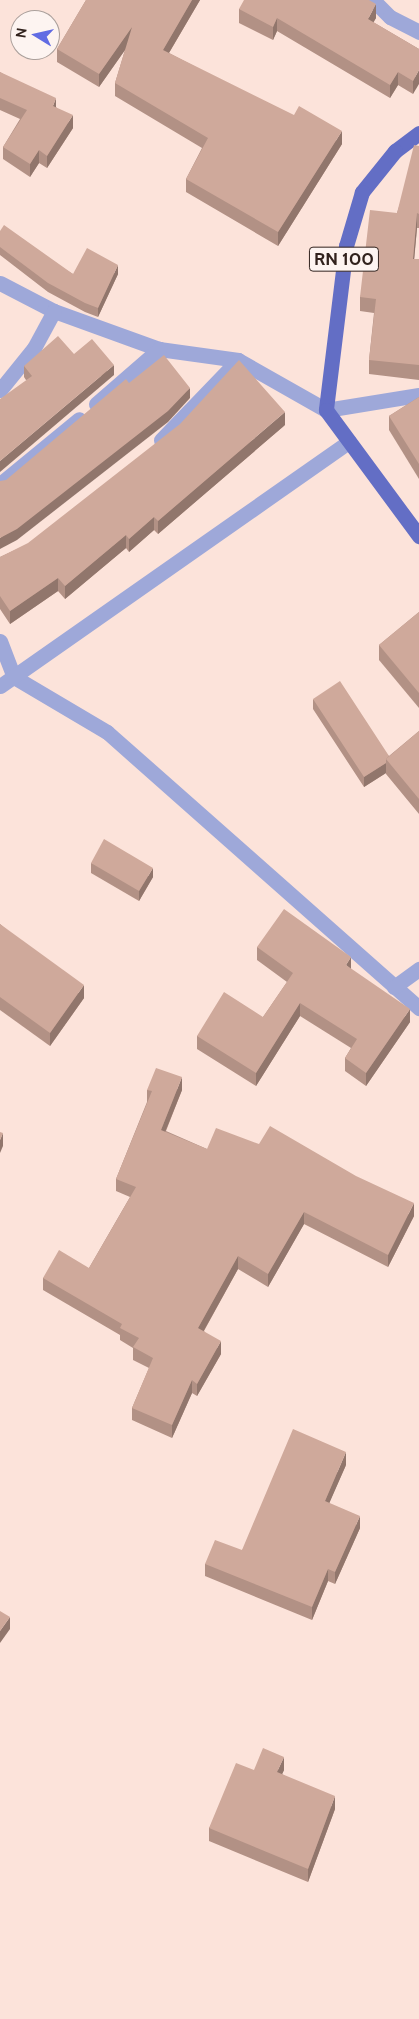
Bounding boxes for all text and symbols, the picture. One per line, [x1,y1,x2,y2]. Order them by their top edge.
north arrow [10,10,60,60]
text: N [12,27,31,39]
road number: RN 100 [308,243,380,274]

